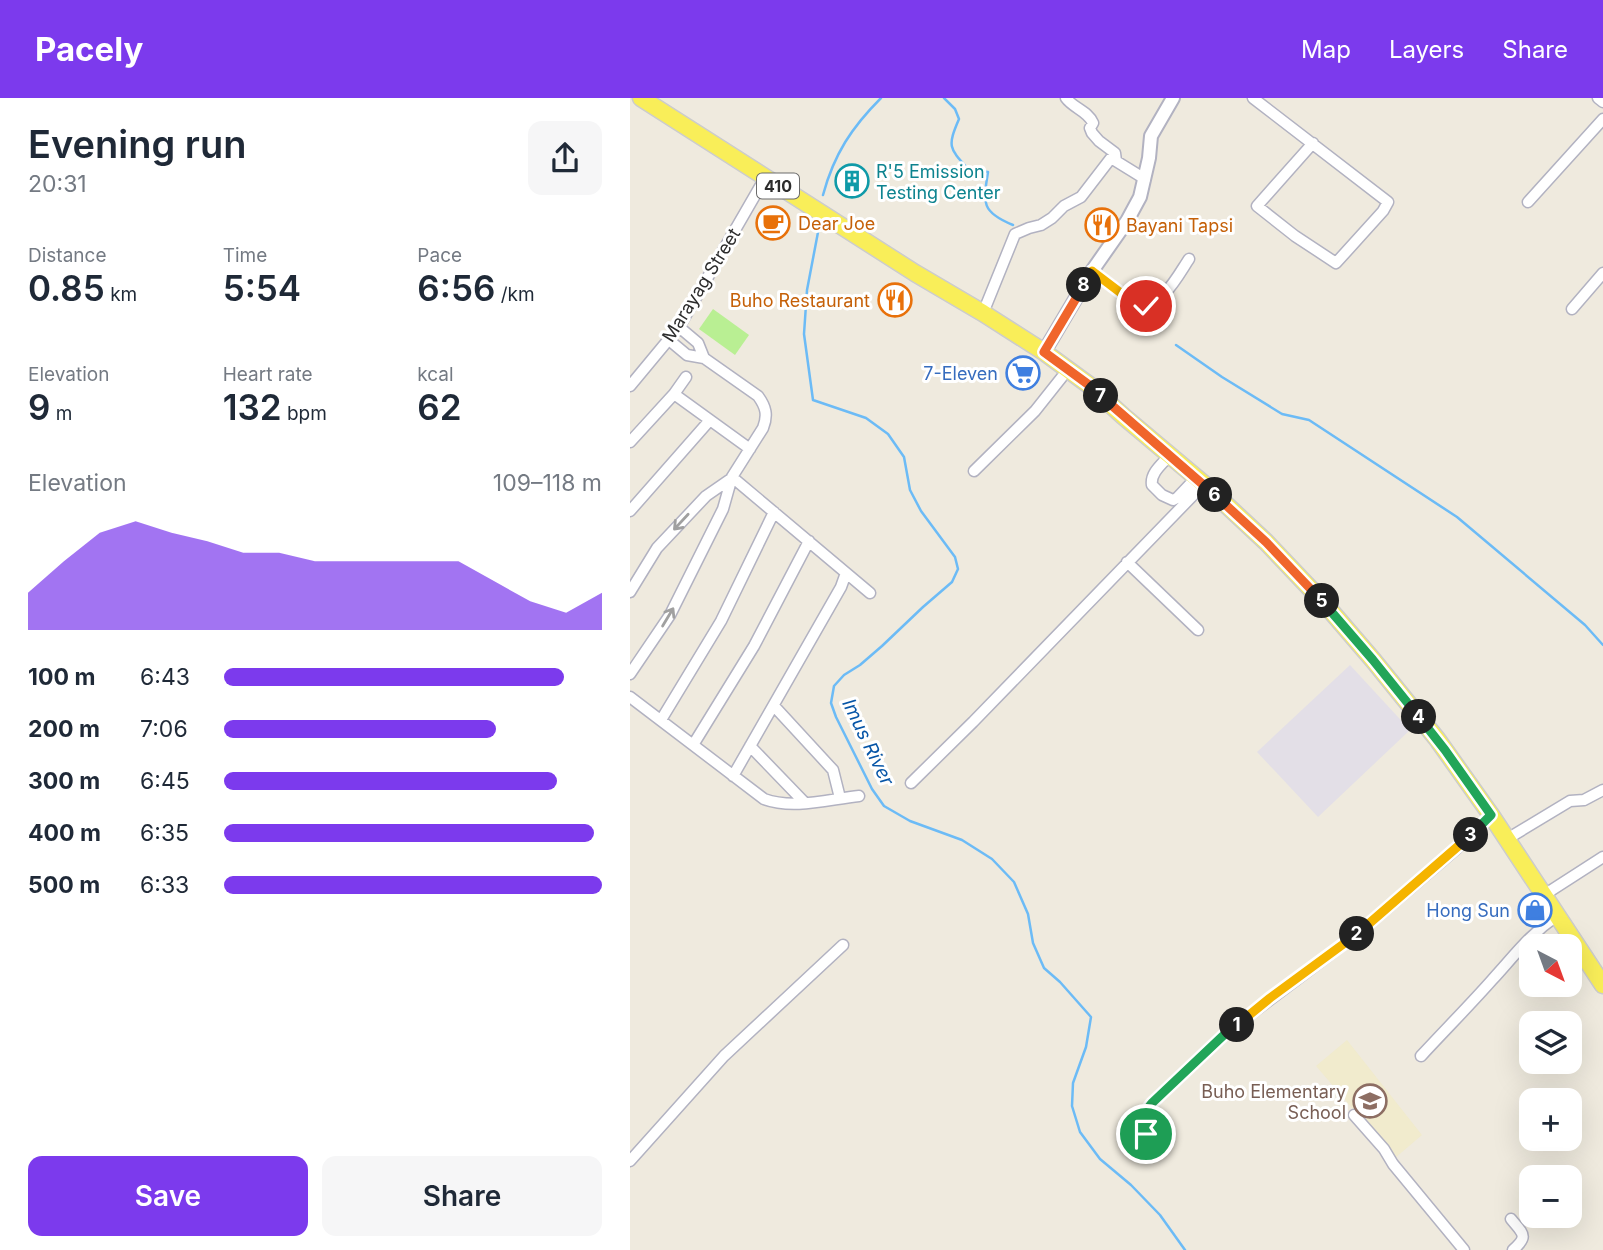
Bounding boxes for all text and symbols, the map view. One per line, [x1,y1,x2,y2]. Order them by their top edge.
text: Pacely [35,29,143,69]
text: Map [1301,35,1351,64]
text: Layers [1389,35,1464,64]
text: Share [1502,35,1568,64]
text: Evening run [28,121,246,167]
button: share [528,121,602,195]
place label: R'5 Emission Testing Center [876,161,1001,203]
building icon: R'5 Emission Testing Center [833,162,871,200]
text: 20:31 [28,170,87,198]
road number: 410 [757,174,799,198]
cafe icon: Dear Joe [754,204,792,242]
restaurant icon: Bayani Tapsi [1083,206,1121,244]
place label: Dear Joe [798,213,875,234]
place label: Bayani Tapsi [1126,215,1233,236]
street label: Marayag Street [658,224,744,346]
text: Distance [28,244,106,267]
text: Time [223,244,267,267]
text: Pace [417,244,462,267]
text: 0.85 [28,267,105,309]
text: 5:54 [223,267,301,309]
text: 6:56 [417,267,495,309]
pin: 8 [1066,268,1102,302]
text: 8 [1077,273,1090,296]
pin [1116,276,1176,336]
restaurant icon: Buho Restaurant [876,281,914,319]
text: km [105,283,137,306]
text: /km [495,283,535,306]
icon: check [1127,287,1165,325]
place label: Buho Restaurant [730,290,870,311]
supermarket icon: 7-Eleven [1004,354,1042,392]
text: Elevation [28,363,109,386]
text: Heart rate [223,363,313,386]
text: kcal [417,363,454,386]
place label: 7-Eleven [923,363,998,384]
pin: 7 [1084,378,1119,414]
text: 7 [1095,384,1106,407]
text: 9 [28,386,50,428]
text: 132 [223,386,282,428]
text: 62 [417,386,462,428]
text: m [50,402,72,425]
text: bpm [282,402,327,425]
text: Elevation [28,469,127,497]
text: 109–118 m [493,469,602,497]
pin: 6 [1198,478,1232,512]
text: 6 [1208,483,1221,506]
one-way arrow [673,513,690,530]
pin: 5 [1304,584,1340,618]
text: 5 [1315,589,1328,612]
one-way arrow [661,607,675,627]
text: 100 m [28,663,95,691]
text: 6:43 [140,663,190,691]
water label: Imus River [837,695,899,790]
pin: 4 [1402,700,1436,734]
text: 4 [1412,705,1425,728]
text: 200 m [28,715,100,743]
text: 7:06 [140,715,188,743]
text: 300 m [28,767,100,795]
text: 6:45 [140,767,190,795]
pin: 3 [1454,818,1488,852]
text: 400 m [28,819,101,847]
text: 6:35 [140,819,189,847]
text: 3 [1464,823,1477,846]
text: 500 m [28,871,100,899]
text: 6:33 [140,871,189,899]
shop icon: Hong Sun [1516,891,1554,929]
place label: Hong Sun [1426,900,1510,921]
pin: 2 [1340,916,1374,952]
text: 2 [1351,922,1362,945]
north arrow [1519,934,1582,998]
map controls [1519,934,1582,1228]
pin: 1 [1220,1007,1254,1042]
button: layers [1519,1011,1582,1074]
text: 1 [1232,1013,1241,1036]
place label: Buho Elementary School [1201,1081,1346,1123]
school or university icon: Buho Elementary School [1351,1082,1389,1120]
button: + [1519,1088,1582,1151]
pin [1116,1104,1176,1164]
icon: arrive [1127,1115,1165,1153]
button: Save [28,1156,308,1236]
button: Share [322,1156,602,1236]
button: − [1519,1165,1582,1228]

